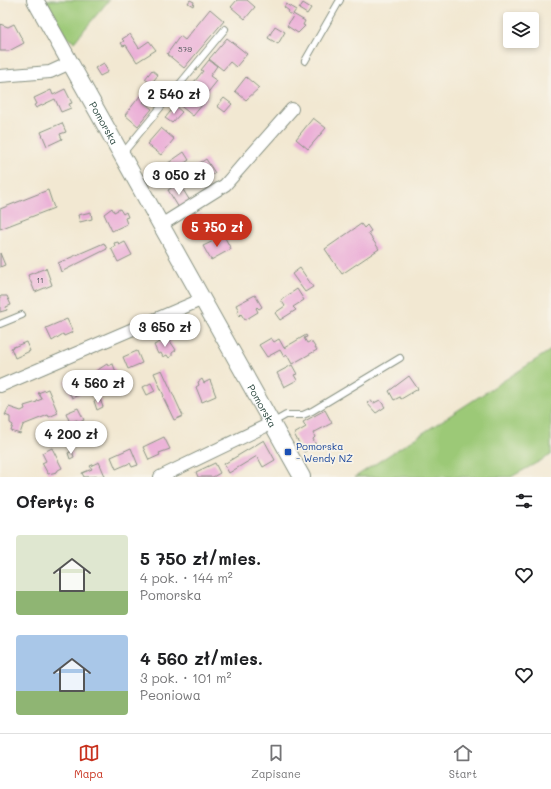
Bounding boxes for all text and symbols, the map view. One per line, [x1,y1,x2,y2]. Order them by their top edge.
map controls [503,12,539,48]
button: layers [503,12,539,48]
house number: 579 [178,44,192,54]
pin: 2 540 zł [133,81,215,115]
text: 2 540 zł [148,85,200,102]
street label: Pomorska [86,99,122,147]
pin: 3 050 zł [138,162,220,196]
text: 3 050 zł [152,166,206,183]
pin: 5 750 zł [176,214,258,248]
text: 5 750 zł [191,218,243,235]
house number: 11 [36,275,44,285]
pin: 3 650 zł [124,314,206,348]
text: 3 650 zł [139,318,192,335]
pin: 4 560 zł [57,370,139,404]
text: 4 560 zł [71,374,125,391]
street label: Pomorska [244,382,280,430]
pin: 4 200 zł [30,421,112,455]
text: 4 200 zł [44,425,98,442]
place label: Pomorska - Wendy NŻ [296,439,353,465]
marker: Pomorska - Wendy NŻ [283,447,293,457]
text: Oferty: 6 [16,490,95,512]
icon: filters [513,490,535,512]
text: 5 750 zł/mies. [140,547,261,569]
icon: home [48,551,96,599]
icon: heart [513,564,535,586]
text: 4 pok. · 144 m² [140,569,233,586]
text: Pomorska [140,586,202,603]
text: 4 560 zł/mies. [140,647,263,669]
icon: home [48,651,96,699]
icon: heart [513,664,535,686]
text: 3 pok. · 101 m² [140,669,231,686]
text: Peoniowa [140,686,201,703]
tab: Mapa [74,742,103,781]
tab: Zapisane [251,742,301,781]
tab: Start [449,742,477,781]

